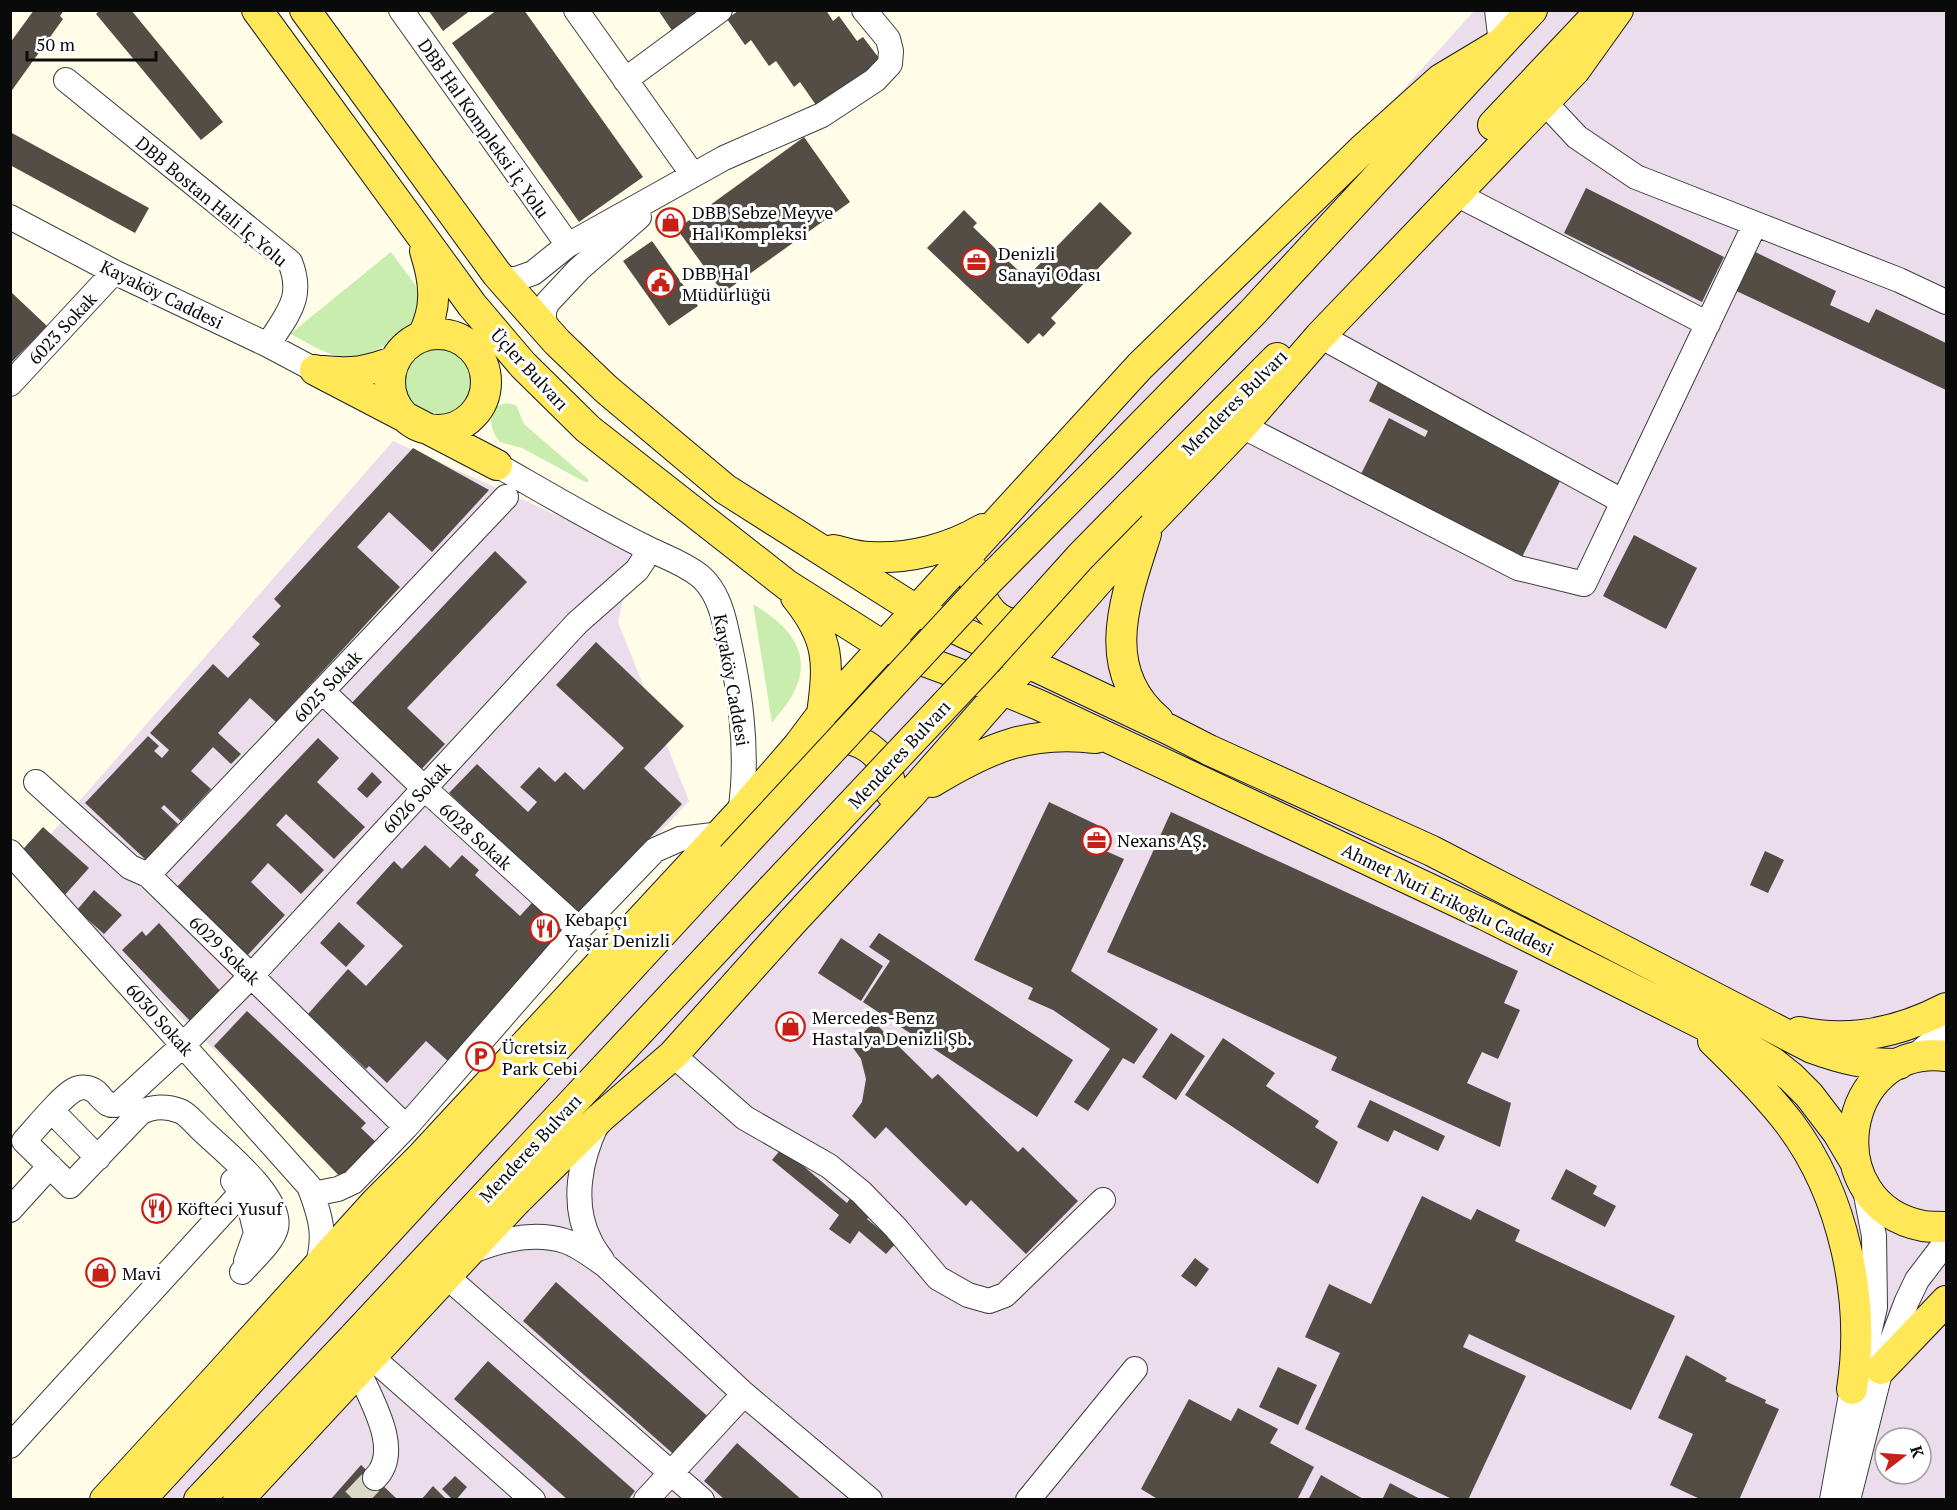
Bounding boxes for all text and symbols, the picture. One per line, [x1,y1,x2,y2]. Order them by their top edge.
scale bar [27,24,156,62]
text: 50 m [36,32,76,56]
street label: DBB Hal Kompleksi İç Yolu [413,34,555,222]
street label: DBB Bostan Hali İç Yolu [131,130,293,272]
place label: DBB Sebze Meyve Hal Kompleksi [692,200,833,245]
shop icon: DBB Sebze Meyve Hal Kompleksi [655,206,687,238]
place label: Denizli Sanayi Odası [998,241,1101,286]
office icon: Denizli Sanayi Odası [961,247,993,279]
street label: Kayaköy Caddesi [97,254,227,334]
place label: DBB Hal Müdürlüğü [682,261,771,306]
public building icon: DBB Hal Müdürlüğü [645,267,677,299]
street label: 6023 Sokak [23,286,102,369]
street label: Üçler Bulvarı [486,323,574,415]
street label: Menderes Bulvarı [1176,344,1292,460]
street label: Kayaköy Caddesi [709,612,755,748]
street label: 6025 Sokak [288,644,367,727]
street label: Menderes Bulvarı [843,695,955,813]
street label: 6026 Sokak [377,755,456,838]
street label: 6028 Sokak [435,797,518,876]
office icon: Nexans AŞ. [1080,824,1112,856]
place label: Nexans AŞ. [1117,828,1207,852]
street label: Ahmet Nuri Erikoğlu Caddesi [1338,837,1558,961]
place label: Kebapçı Yaşar Denizli [565,907,670,952]
street label: 6029 Sokak [184,910,266,990]
restaurant icon: Kebapçı Yaşar Denizli [528,913,560,945]
street label: 6030 Sokak [121,978,200,1061]
place label: Mercedes-Benz Hastalya Denizli Şb. [812,1005,972,1050]
shop icon: Mercedes-Benz Hastalya Denizli Şb. [775,1011,807,1043]
place label: Ücretsiz Park Cebi [502,1035,578,1080]
parking icon: Ücretsiz Park Cebi [465,1041,497,1073]
street label: Menderes Bulvarı [474,1089,586,1207]
restaurant icon: Köfteci Yusuf [140,1192,172,1224]
place label: Köfteci Yusuf [177,1196,284,1220]
shop icon: Mavi [85,1257,117,1289]
place label: Mavi [122,1261,161,1285]
north arrow [1873,1426,1933,1486]
text: K [1905,1443,1930,1461]

